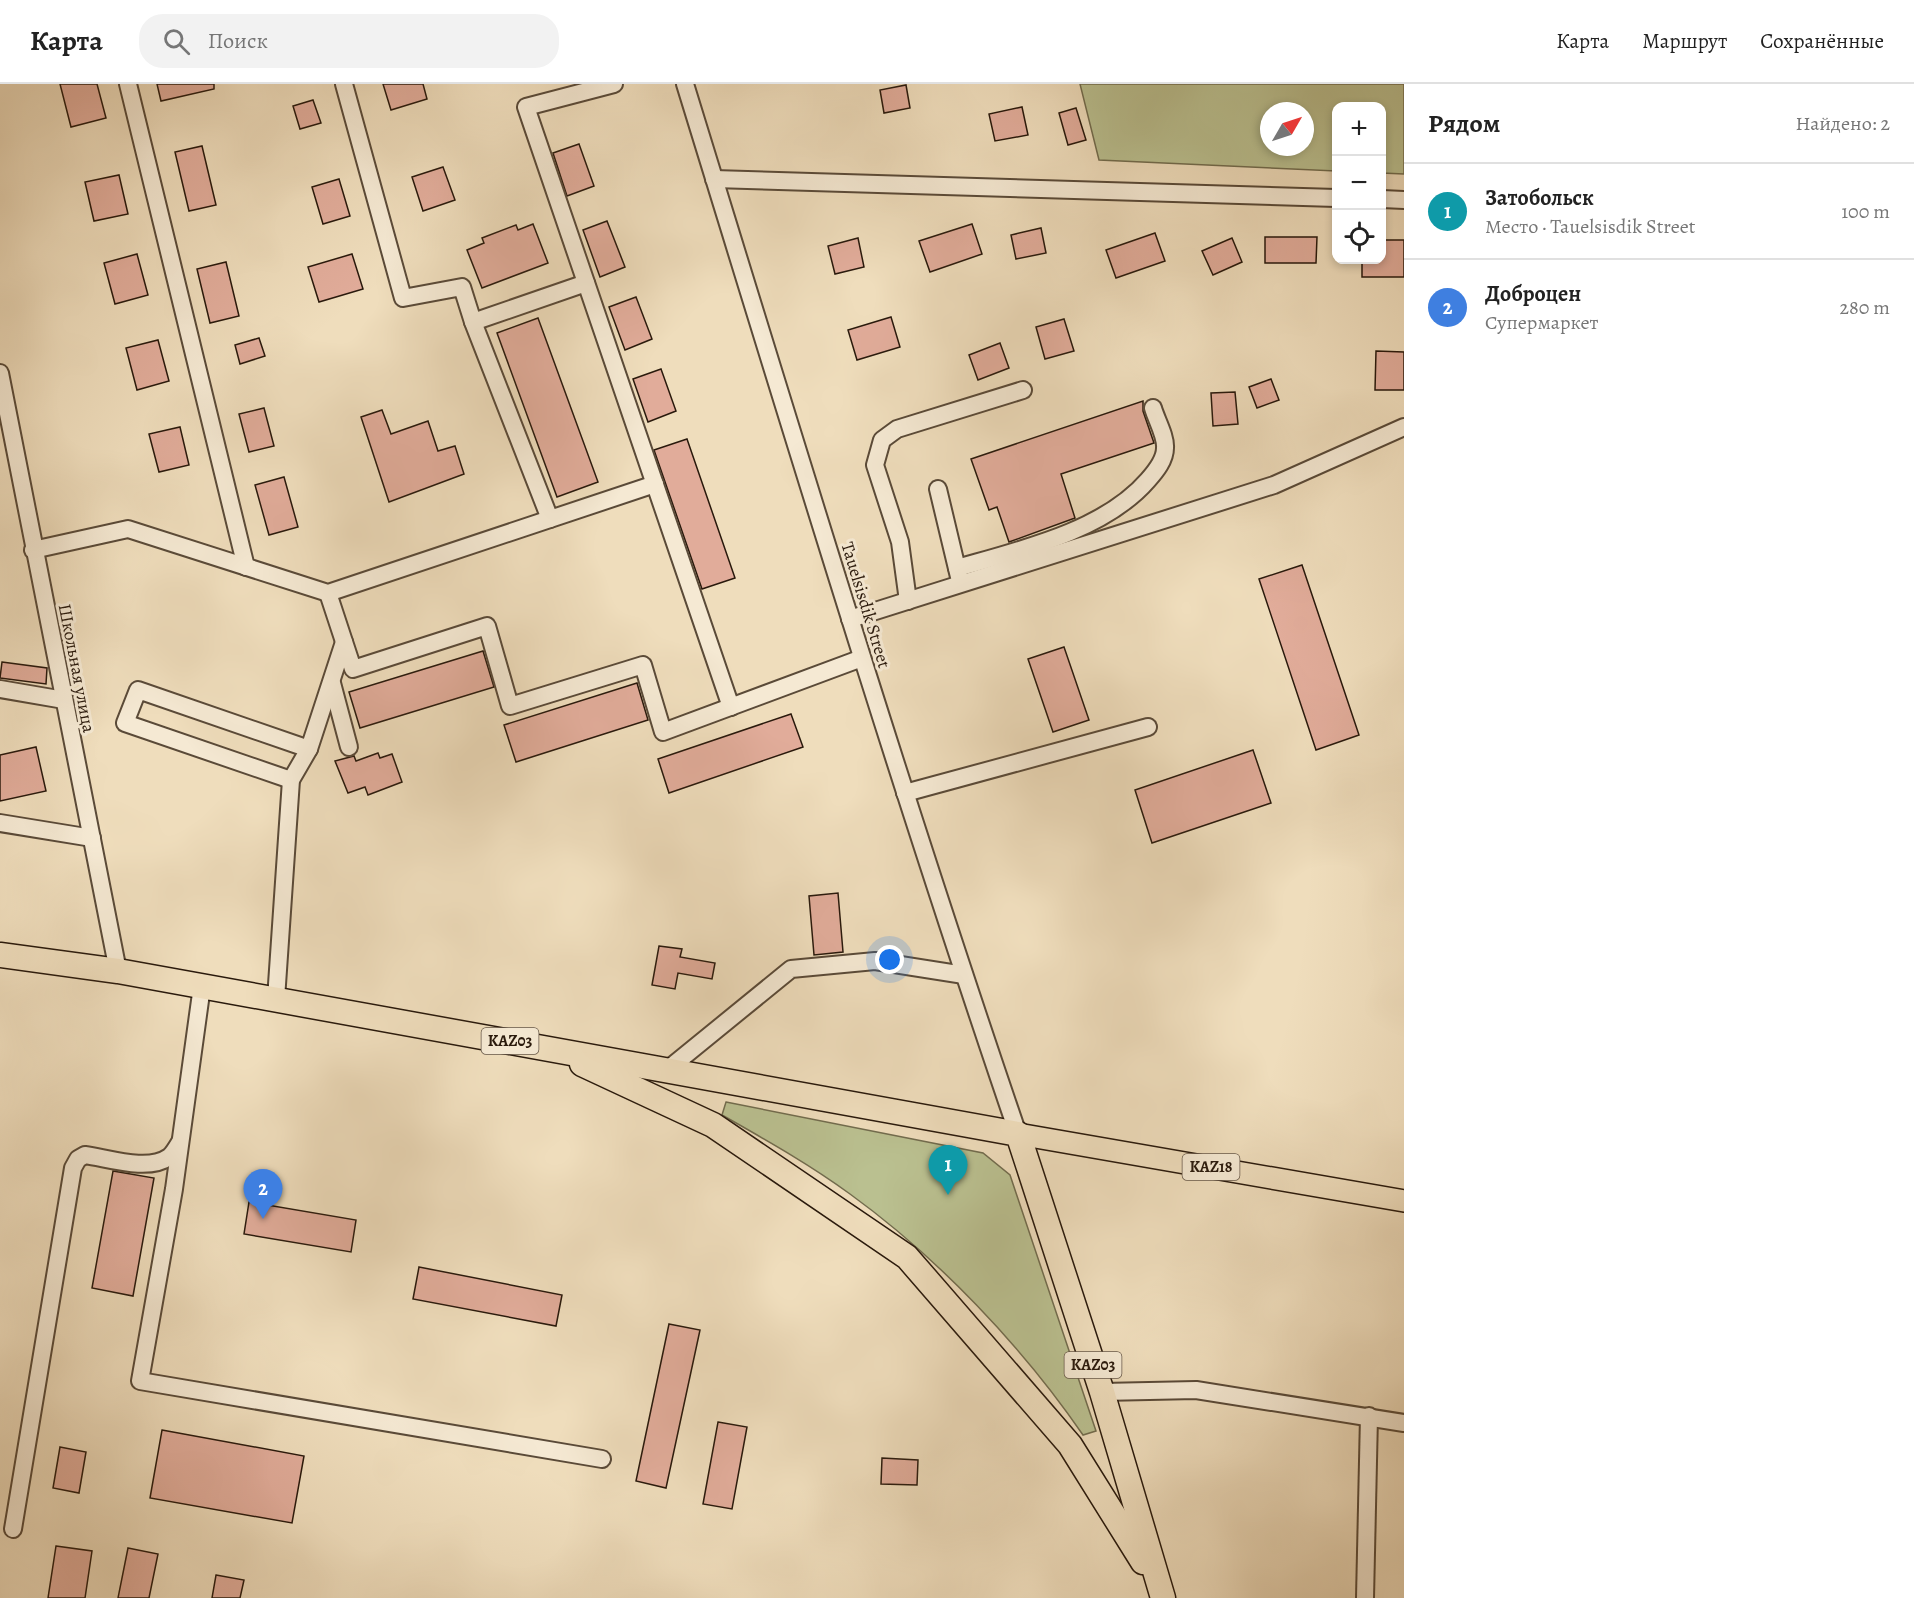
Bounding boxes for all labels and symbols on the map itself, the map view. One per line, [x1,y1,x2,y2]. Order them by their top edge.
north arrow [1260,102,1314,156]
street label: Tauelsisdik Street [835,539,897,671]
street label: Школьная улица [53,601,101,735]
your location [875,945,904,974]
road number: KАZ03 [482,1028,538,1054]
pin: 1 [928,1146,968,1195]
road number: KAZ18 [1182,1154,1240,1180]
pin: 2 [244,1170,282,1219]
road number: KАZ03 [1064,1352,1122,1378]

